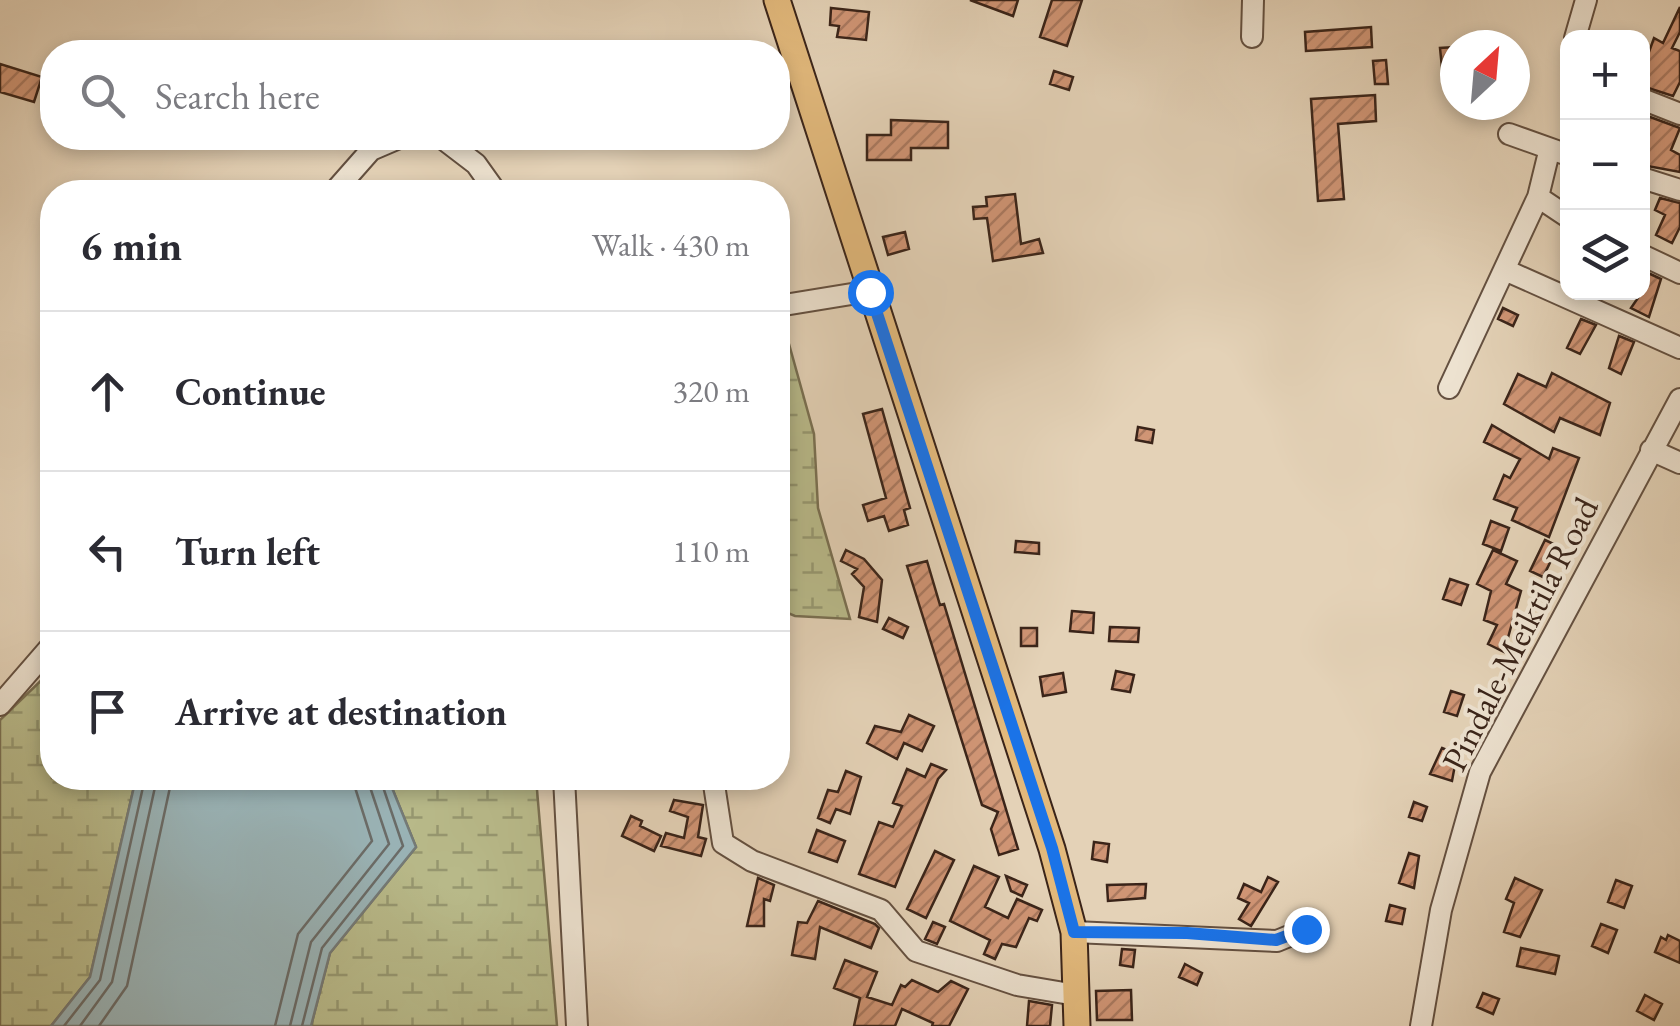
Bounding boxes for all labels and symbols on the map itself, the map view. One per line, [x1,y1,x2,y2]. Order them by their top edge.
north arrow [1440,30,1530,120]
route start [848,270,894,316]
street label: Pindale-Meiktila Road [1431,489,1608,778]
route end [1284,907,1330,953]

